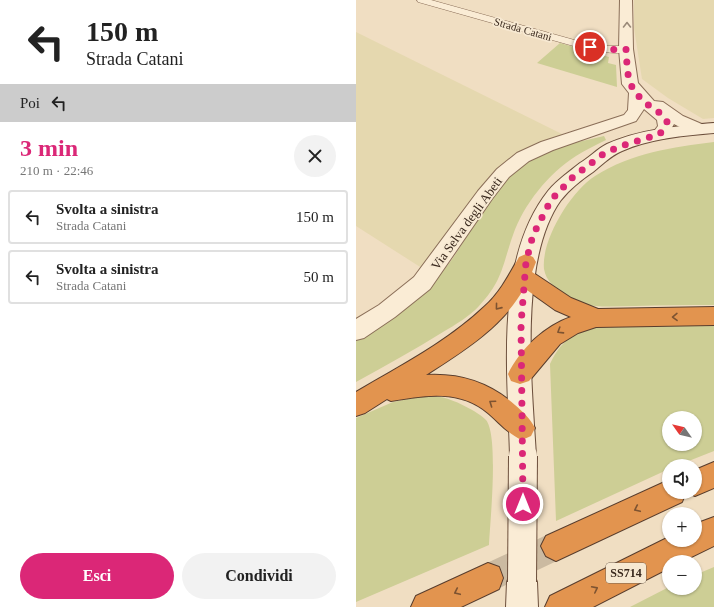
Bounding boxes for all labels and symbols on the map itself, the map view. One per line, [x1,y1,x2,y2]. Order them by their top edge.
street label: Strada Catani [493,15,553,43]
one-way arrow [622,22,631,28]
pin [573,30,607,64]
street label: Via Selva degli Abeti [428,174,505,273]
one-way arrow [496,302,503,309]
one-way arrow [672,312,678,321]
one-way arrow [557,327,564,334]
one-way arrow [490,401,497,408]
north arrow [662,411,702,451]
position arrow [502,483,544,525]
one-way arrow [634,504,641,512]
road number: SS714 [606,563,646,583]
one-way arrow [591,586,598,594]
one-way arrow [454,587,462,595]

